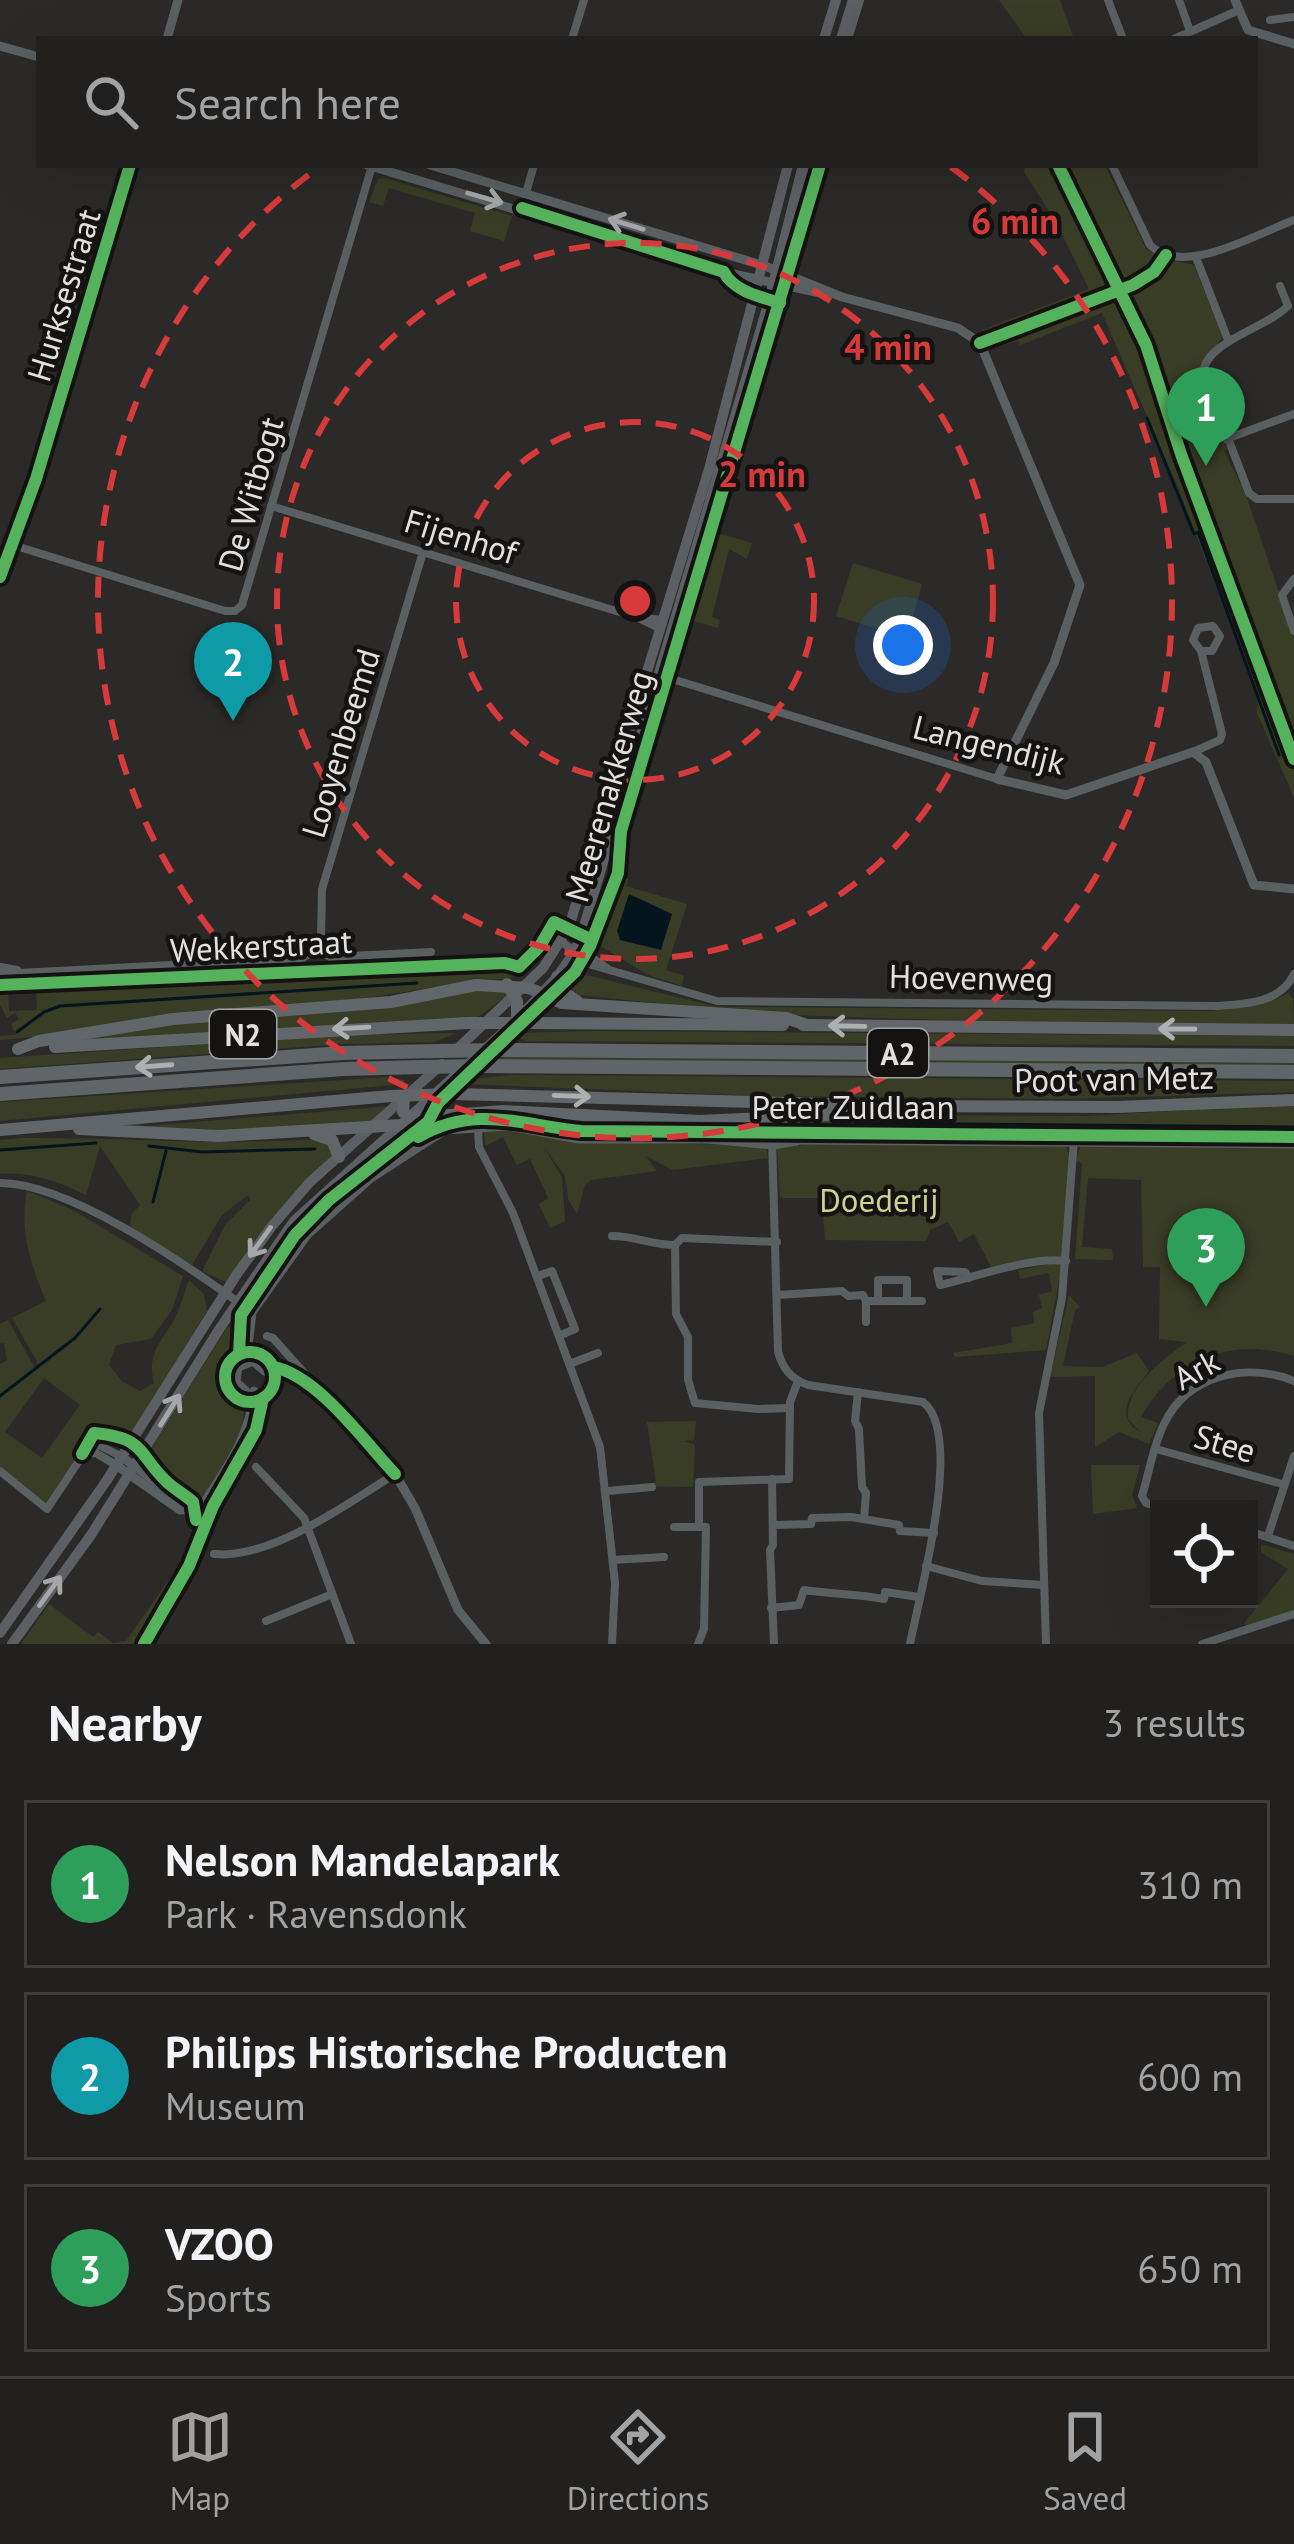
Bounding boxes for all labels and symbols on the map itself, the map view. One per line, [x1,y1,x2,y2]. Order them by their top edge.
one-way arrow [465,188,503,210]
text: 6 min [971,197,1059,244]
street label: Hurksestraat [16,204,110,386]
one-way arrow [608,212,646,234]
text: 4 min [844,323,932,370]
pin: 1 [1167,367,1245,466]
street label: De Witbogt [208,412,292,576]
text: 2 min [718,450,806,497]
street label: Fijenhof [400,499,524,574]
centre of rings [614,580,656,622]
your location [873,615,933,675]
pin: 2 [194,622,272,721]
street label: Looyenbeemd [291,643,389,843]
street label: Meerenakkerweg [554,665,662,907]
street label: Langendijk [909,704,1069,784]
street label: Wekkerstraat [169,919,353,971]
street label: Hoevenweg [888,954,1054,1000]
road number: N2 [210,1010,276,1058]
one-way arrow [828,1014,867,1037]
one-way arrow [332,1017,371,1040]
one-way arrow [1158,1018,1197,1040]
road number: A2 [868,1029,928,1077]
one-way arrow [135,1055,174,1078]
street label: Poot van Metz [1014,1055,1214,1101]
one-way arrow [552,1084,591,1107]
street label: Peter Zuidlaan [752,1085,954,1128]
park label: Doederij [819,1178,939,1221]
pin: 3 [1167,1208,1245,1307]
one-way arrow [248,1225,274,1258]
street label: Ark [1165,1339,1227,1399]
one-way arrow [158,1394,182,1428]
street label: Stee [1190,1414,1260,1472]
one-way arrow [37,1575,63,1608]

